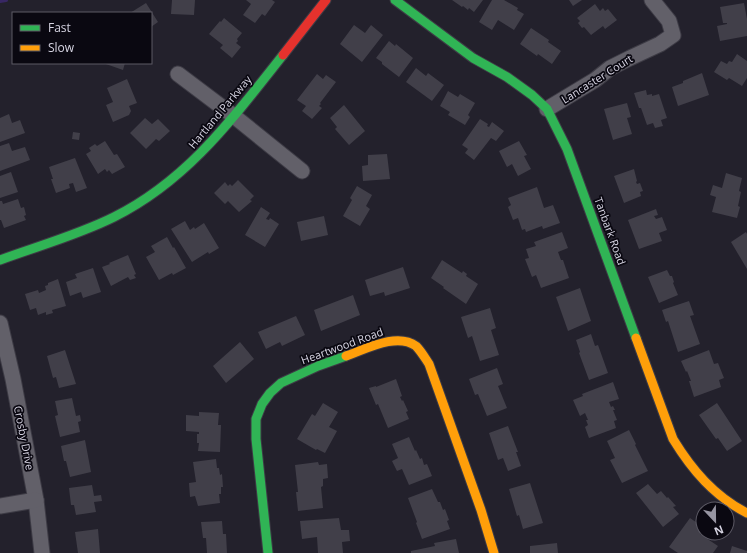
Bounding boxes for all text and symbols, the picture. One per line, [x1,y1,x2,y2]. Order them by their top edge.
legend [12,12,152,64]
text: Fast [48,19,71,36]
text: Slow [48,39,75,56]
street label: Lancaster Court [558,51,635,107]
street label: Hartland Parkway [185,72,255,151]
street label: Tanbark Road [591,195,630,267]
street label: Heartwood Road [299,324,385,367]
street label: Crosby Drive [11,404,38,471]
north arrow [695,501,735,541]
text: N [712,522,726,539]

